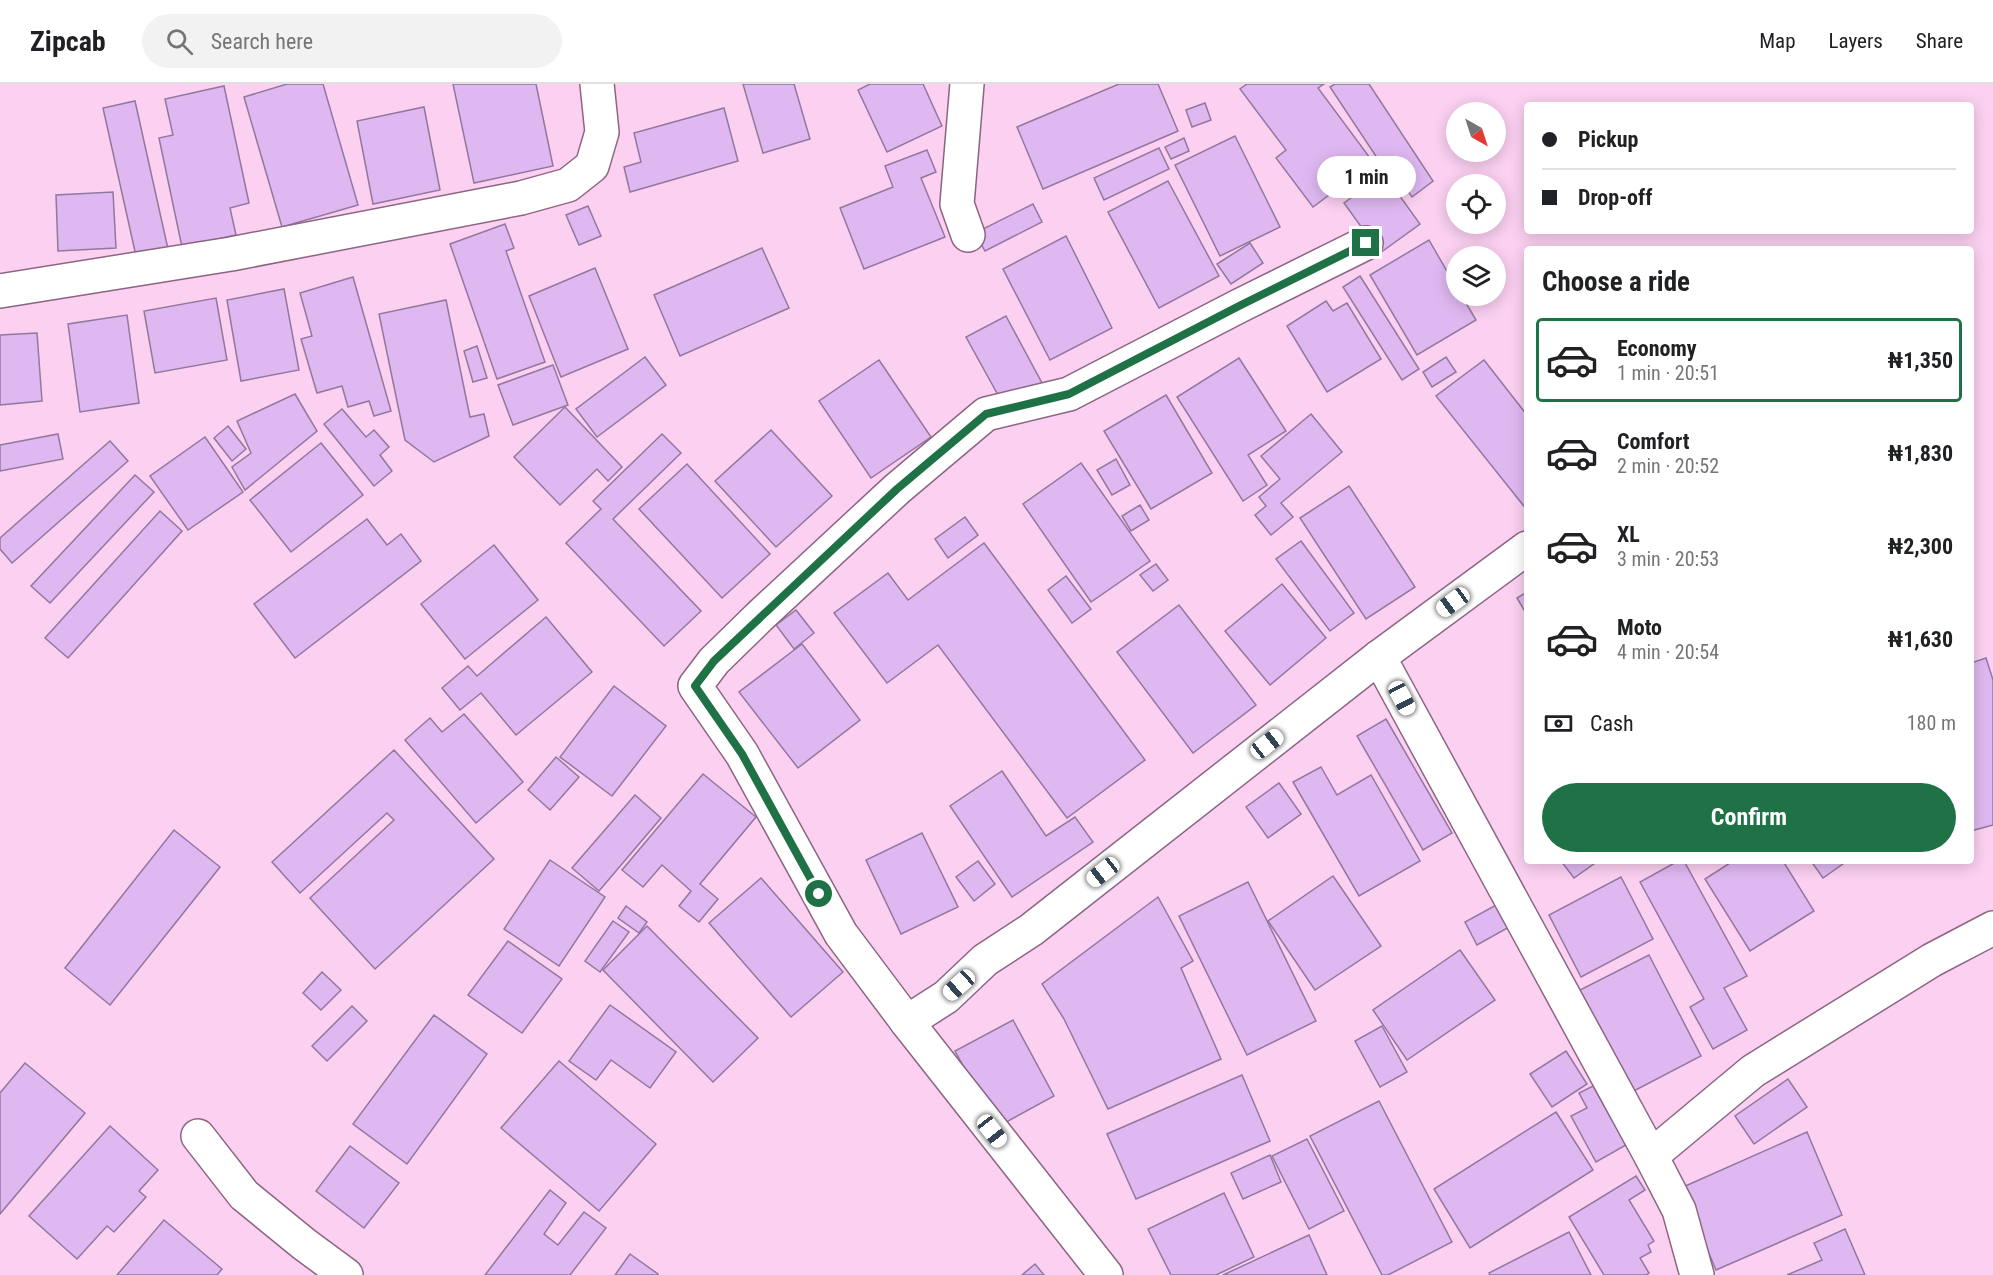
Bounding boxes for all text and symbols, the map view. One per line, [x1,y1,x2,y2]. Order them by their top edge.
search box [142,14,562,68]
text: Zipcab [30,25,106,58]
icon: search [163,25,196,58]
text: Search here [211,29,313,54]
text: Map [1759,29,1796,53]
text: Layers [1829,29,1883,53]
text: Share [1916,29,1963,53]
north arrow [1446,102,1506,162]
map controls [1446,102,1506,306]
text: Pickup [1578,127,1638,152]
callout: 1 min [1316,156,1416,198]
text: 1 min [1344,165,1389,189]
button: locate [1446,174,1506,234]
text: Drop-off [1578,185,1652,210]
route end [1352,229,1379,256]
button: layers [1446,246,1506,306]
text: Choose a ride [1542,266,1690,298]
icon: car [1545,333,1599,387]
text: Economy [1617,336,1697,361]
text: ₦1,350 [1887,348,1953,373]
text: 1 min · 20:51 [1617,361,1719,385]
icon: car [1545,426,1599,480]
text: Comfort [1617,429,1690,454]
text: ₦1,830 [1887,441,1953,466]
text: 2 min · 20:52 [1617,454,1719,478]
icon: car [1545,519,1599,573]
text: XL [1617,522,1640,547]
text: ₦2,300 [1887,534,1953,559]
text: 3 min · 20:53 [1617,547,1719,571]
car [1433,584,1473,620]
icon: car [1545,612,1599,666]
text: Moto [1617,615,1662,640]
text: ₦1,630 [1887,627,1953,652]
text: 4 min · 20:54 [1617,640,1719,664]
car [1386,678,1418,718]
icon: cash [1542,707,1575,740]
text: Cash [1590,711,1634,736]
text: 180 m [1907,711,1956,735]
car [1247,726,1287,762]
button: Confirm [1542,783,1956,852]
car [1083,854,1123,890]
route start [805,880,832,907]
car [940,966,978,1004]
car [974,1111,1010,1151]

